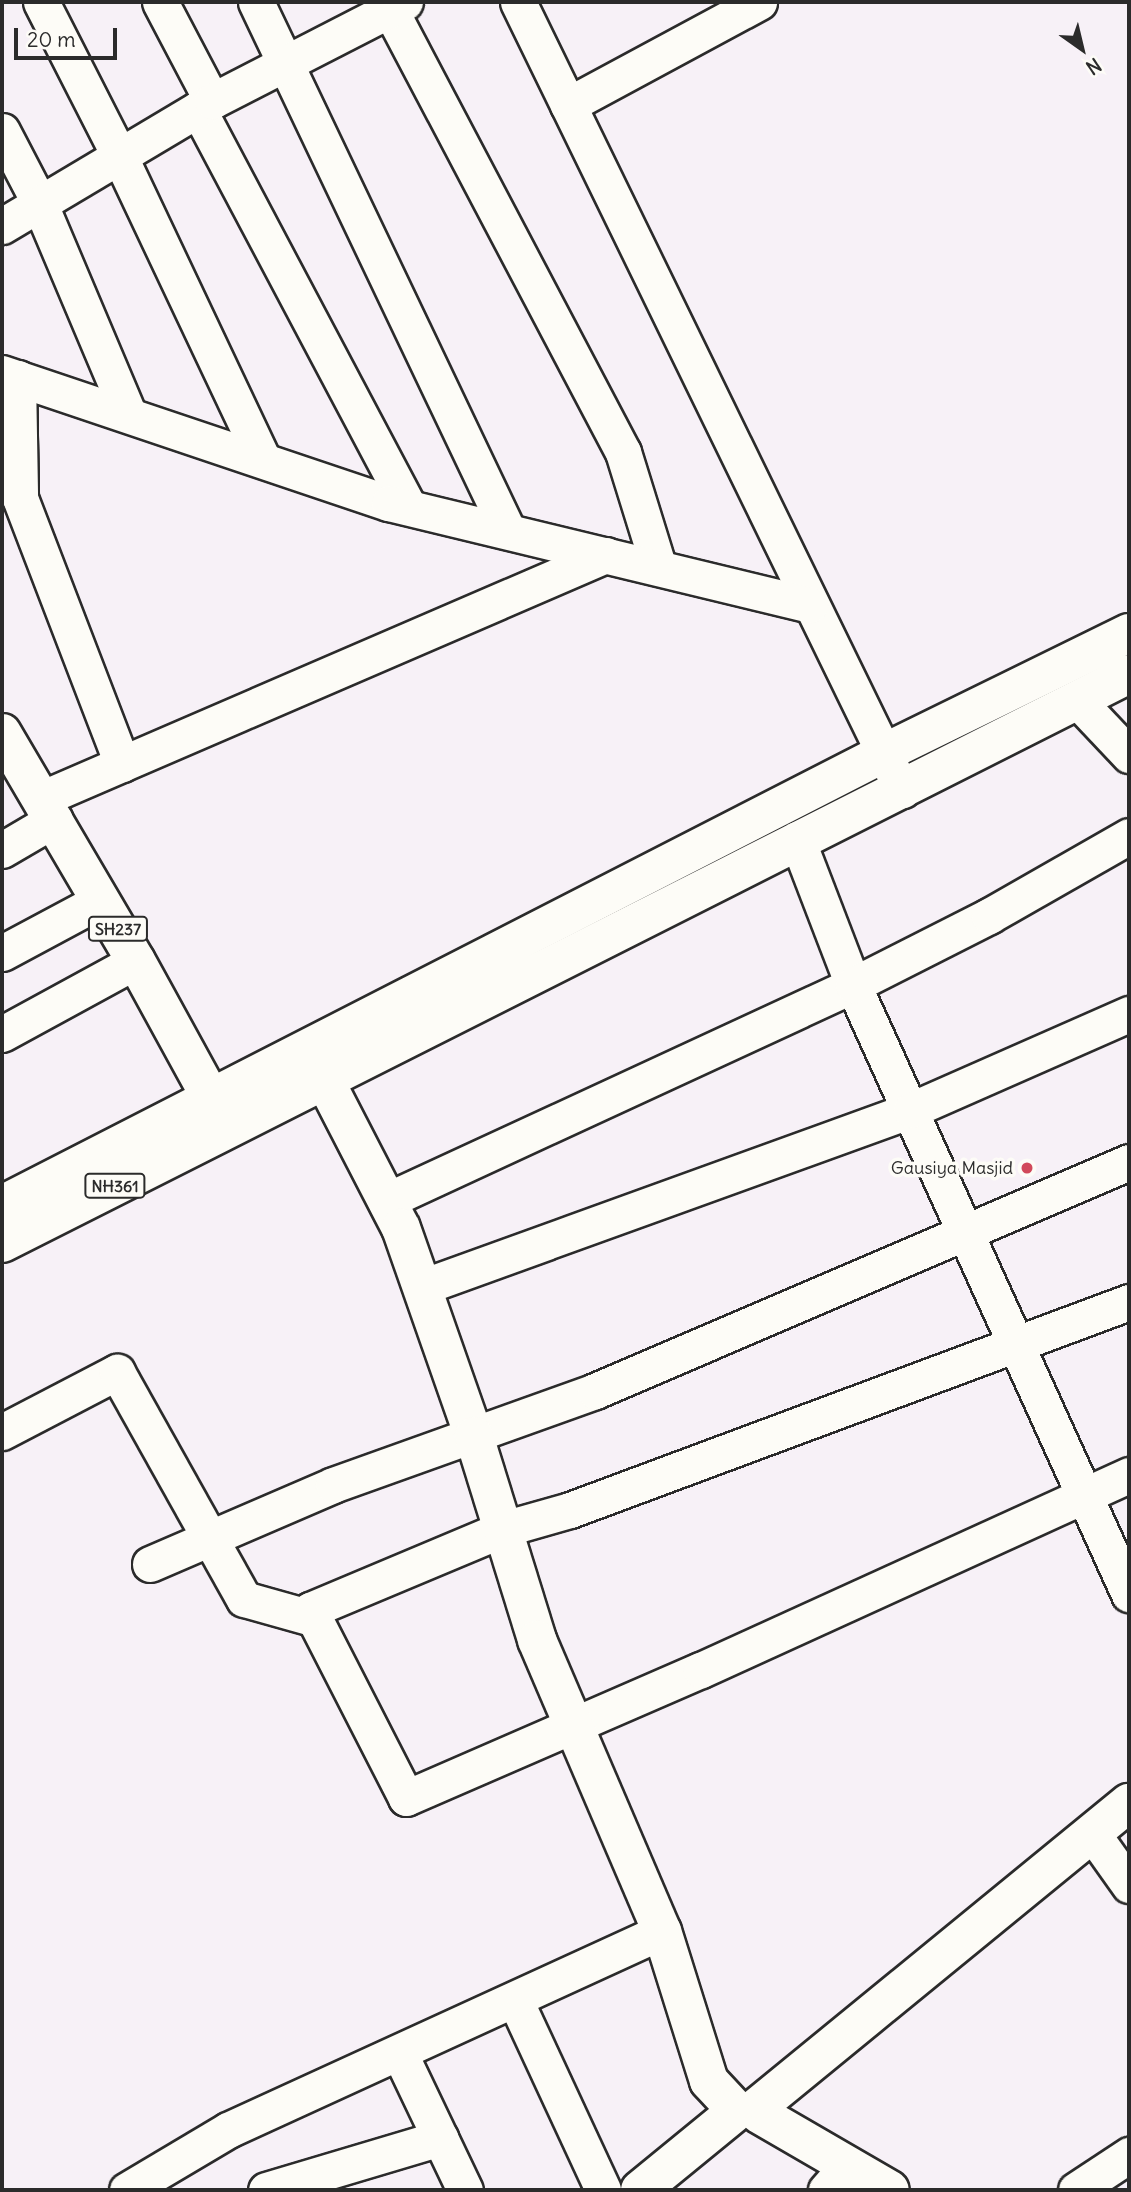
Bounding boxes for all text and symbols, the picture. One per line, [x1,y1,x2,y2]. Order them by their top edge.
scale bar [18,14,121,58]
north arrow [1047,14,1117,84]
text: 20 m [27,26,76,53]
text: N [1082,53,1106,80]
road number: SH237 [86,917,150,942]
place label: Gausiya Masjid [891,1157,1013,1179]
marker: Gausiya Masjid [1019,1160,1035,1176]
road number: NH361 [83,1174,146,1198]

